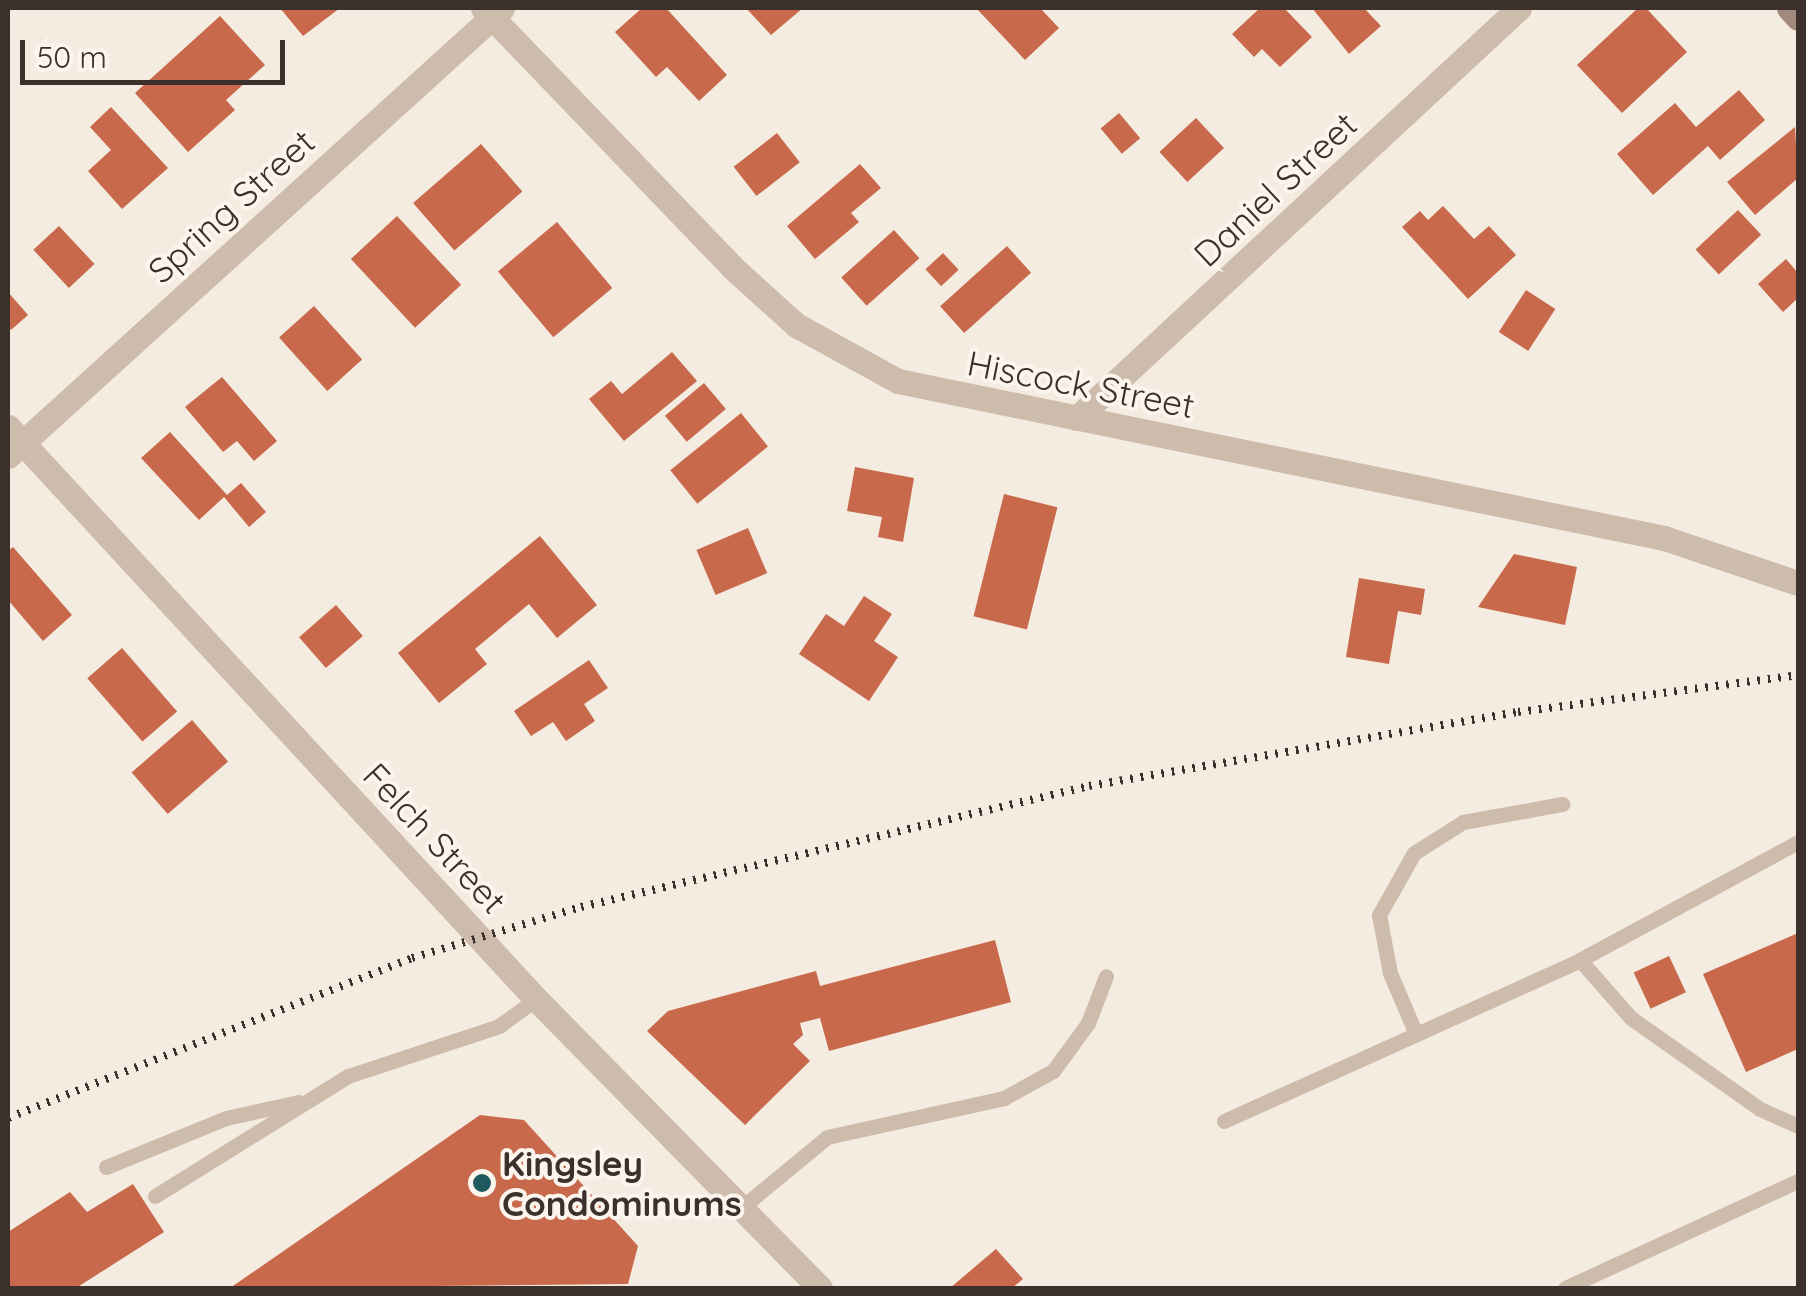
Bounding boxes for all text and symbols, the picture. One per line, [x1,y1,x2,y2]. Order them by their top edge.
scale bar [25,20,290,82]
text: 50 m [37,38,107,76]
street label: Daniel Street [1185,103,1365,275]
street label: Spring Street [139,120,323,292]
street label: Hiscock Street [964,341,1198,427]
street label: Felch Street [355,754,515,922]
place label: Kingsley Condominums [502,1142,742,1224]
marker: Kingsley Condominums [471,1172,493,1194]

